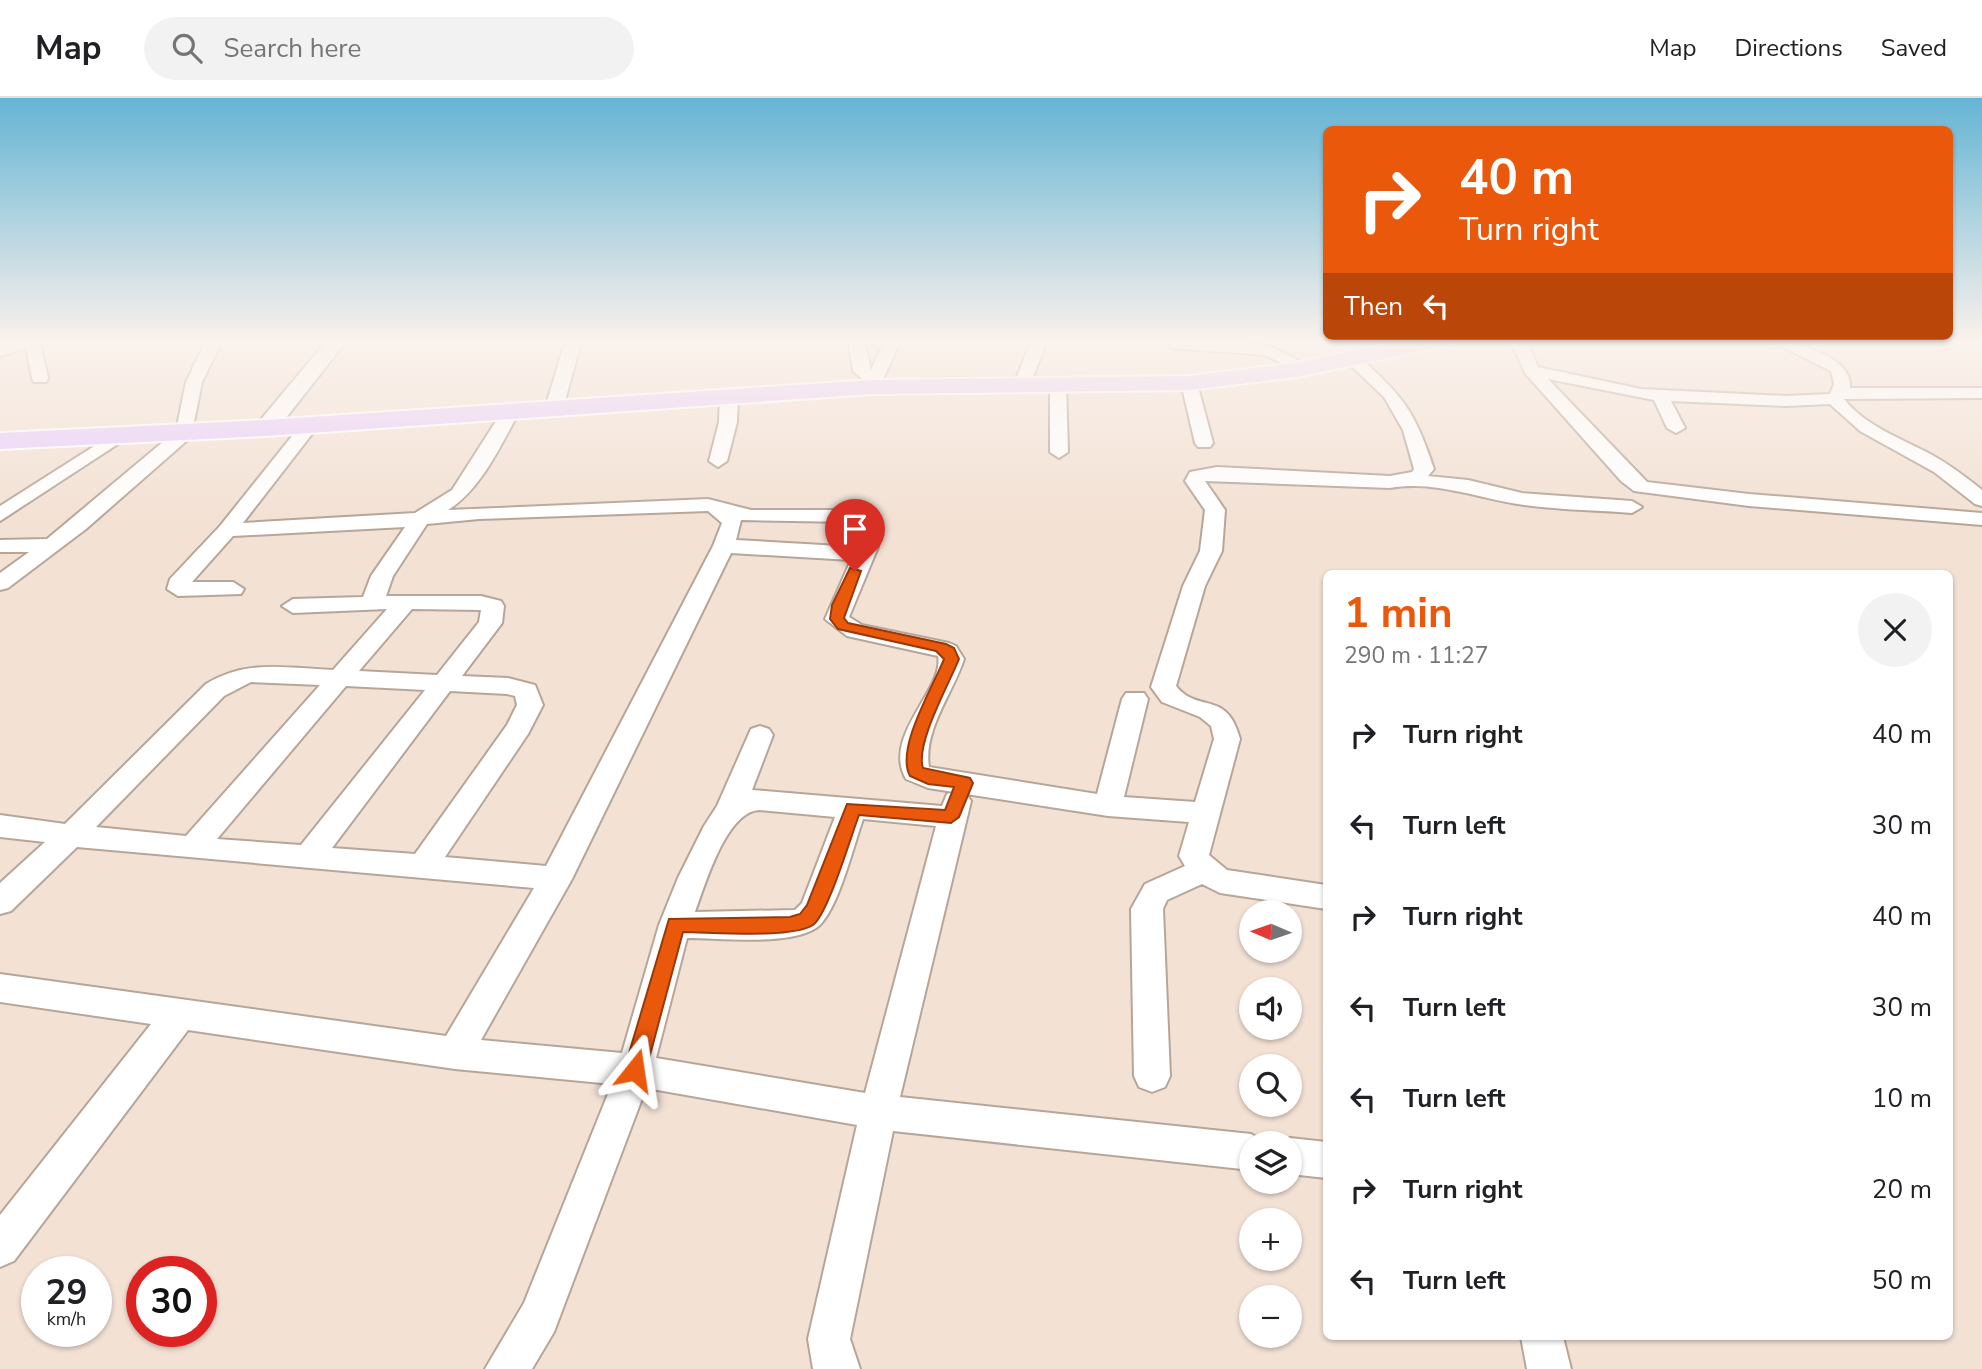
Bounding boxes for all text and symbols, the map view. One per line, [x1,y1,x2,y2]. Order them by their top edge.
search box [144,17,634,80]
text: Map [35,26,102,71]
icon: search [168,29,206,67]
text: Search here [224,31,361,66]
text: Map [1649,32,1696,64]
text: Directions [1734,32,1843,64]
text: Saved [1881,32,1947,64]
text: 40 m [1459,144,1574,211]
icon: right [1344,154,1435,245]
text: Turn right [1459,208,1599,251]
icon: left [1417,287,1455,325]
text: Then [1344,289,1403,324]
pin [825,499,885,571]
icon: arrive [836,510,874,548]
text: 1 min [1344,585,1453,642]
button: close [1858,593,1932,667]
text: 290 m · 11:27 [1344,640,1489,671]
icon: right [1344,716,1382,754]
text: Turn right [1403,717,1522,752]
text: 40 m [1872,717,1932,752]
icon: left [1344,807,1382,845]
text: Turn left [1403,808,1506,843]
text: 30 m [1872,808,1932,843]
icon: right [1344,898,1382,936]
text: Turn right [1403,899,1522,934]
text: 40 m [1872,899,1932,934]
north arrow [1239,900,1302,962]
map controls [1239,900,1302,1348]
button: sound [1239,977,1302,1040]
icon: left [1344,989,1382,1027]
text: Turn left [1403,990,1506,1025]
text: 30 m [1872,990,1932,1025]
position arrow [598,1033,672,1107]
button: search [1239,1054,1302,1117]
icon: left [1344,1080,1382,1118]
text: Turn left [1403,1081,1506,1116]
text: 10 m [1872,1081,1932,1116]
button: layers [1239,1131,1302,1194]
icon: right [1344,1171,1382,1209]
text: Turn right [1403,1172,1522,1207]
text: 20 m [1872,1172,1932,1207]
button: + [1239,1208,1302,1271]
speed limit sign: 30 [126,1256,217,1347]
icon: left [1344,1262,1382,1300]
text: Turn left [1403,1263,1506,1298]
text: 50 m [1872,1263,1932,1298]
text: 29 [45,1269,88,1316]
button: − [1239,1285,1302,1348]
text: km/h [47,1307,86,1331]

